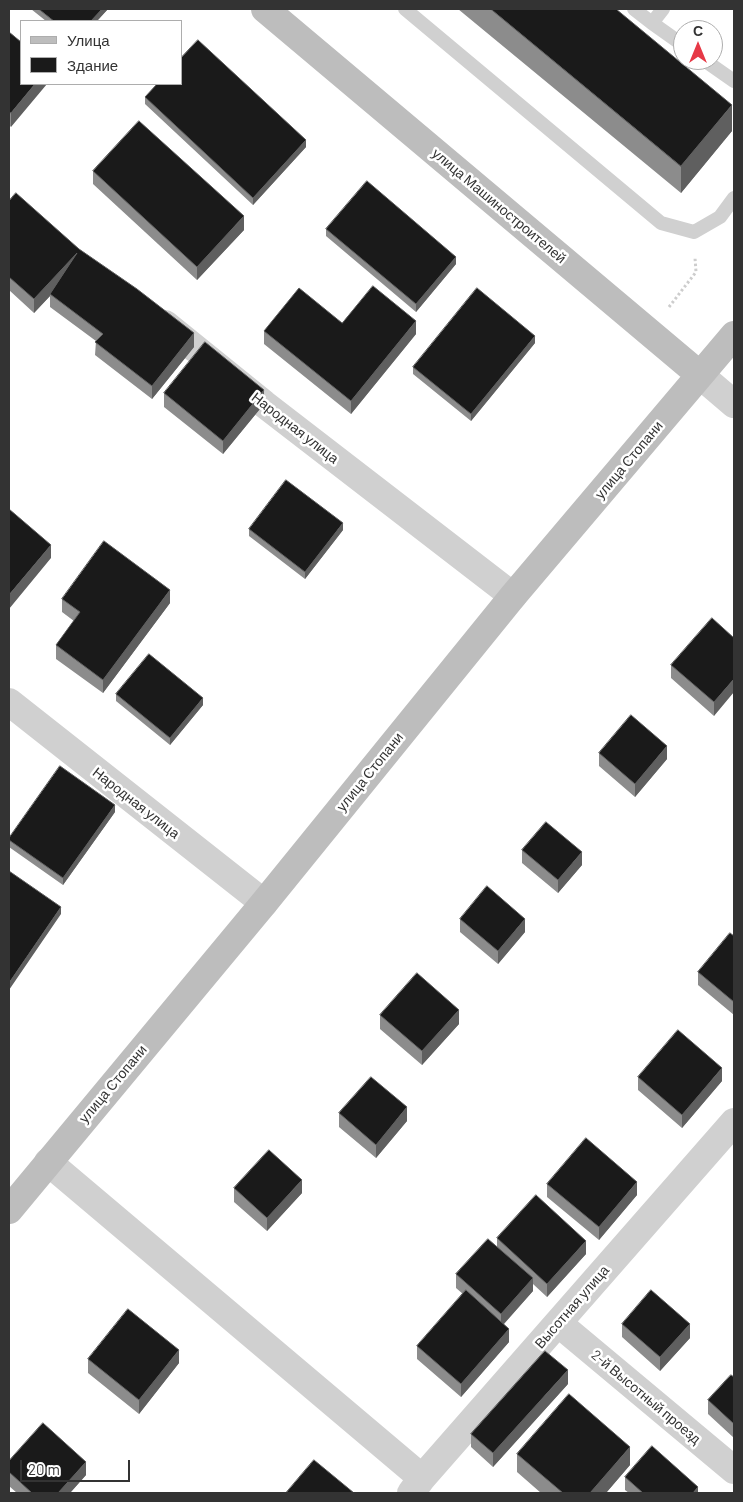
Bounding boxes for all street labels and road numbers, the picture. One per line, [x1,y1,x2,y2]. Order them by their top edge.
street label: улица Машиностроителей [429,145,569,267]
street label: Народная улица [248,389,342,467]
street label: улица Стопани [592,418,666,502]
street label: улица Стопани [333,729,407,815]
street label: Народная улица [89,764,183,842]
street label: улица Стопани [76,1042,150,1126]
street label: Высотная улица [531,1262,613,1352]
street label: 2-й Высотный проезд [588,1346,704,1448]

